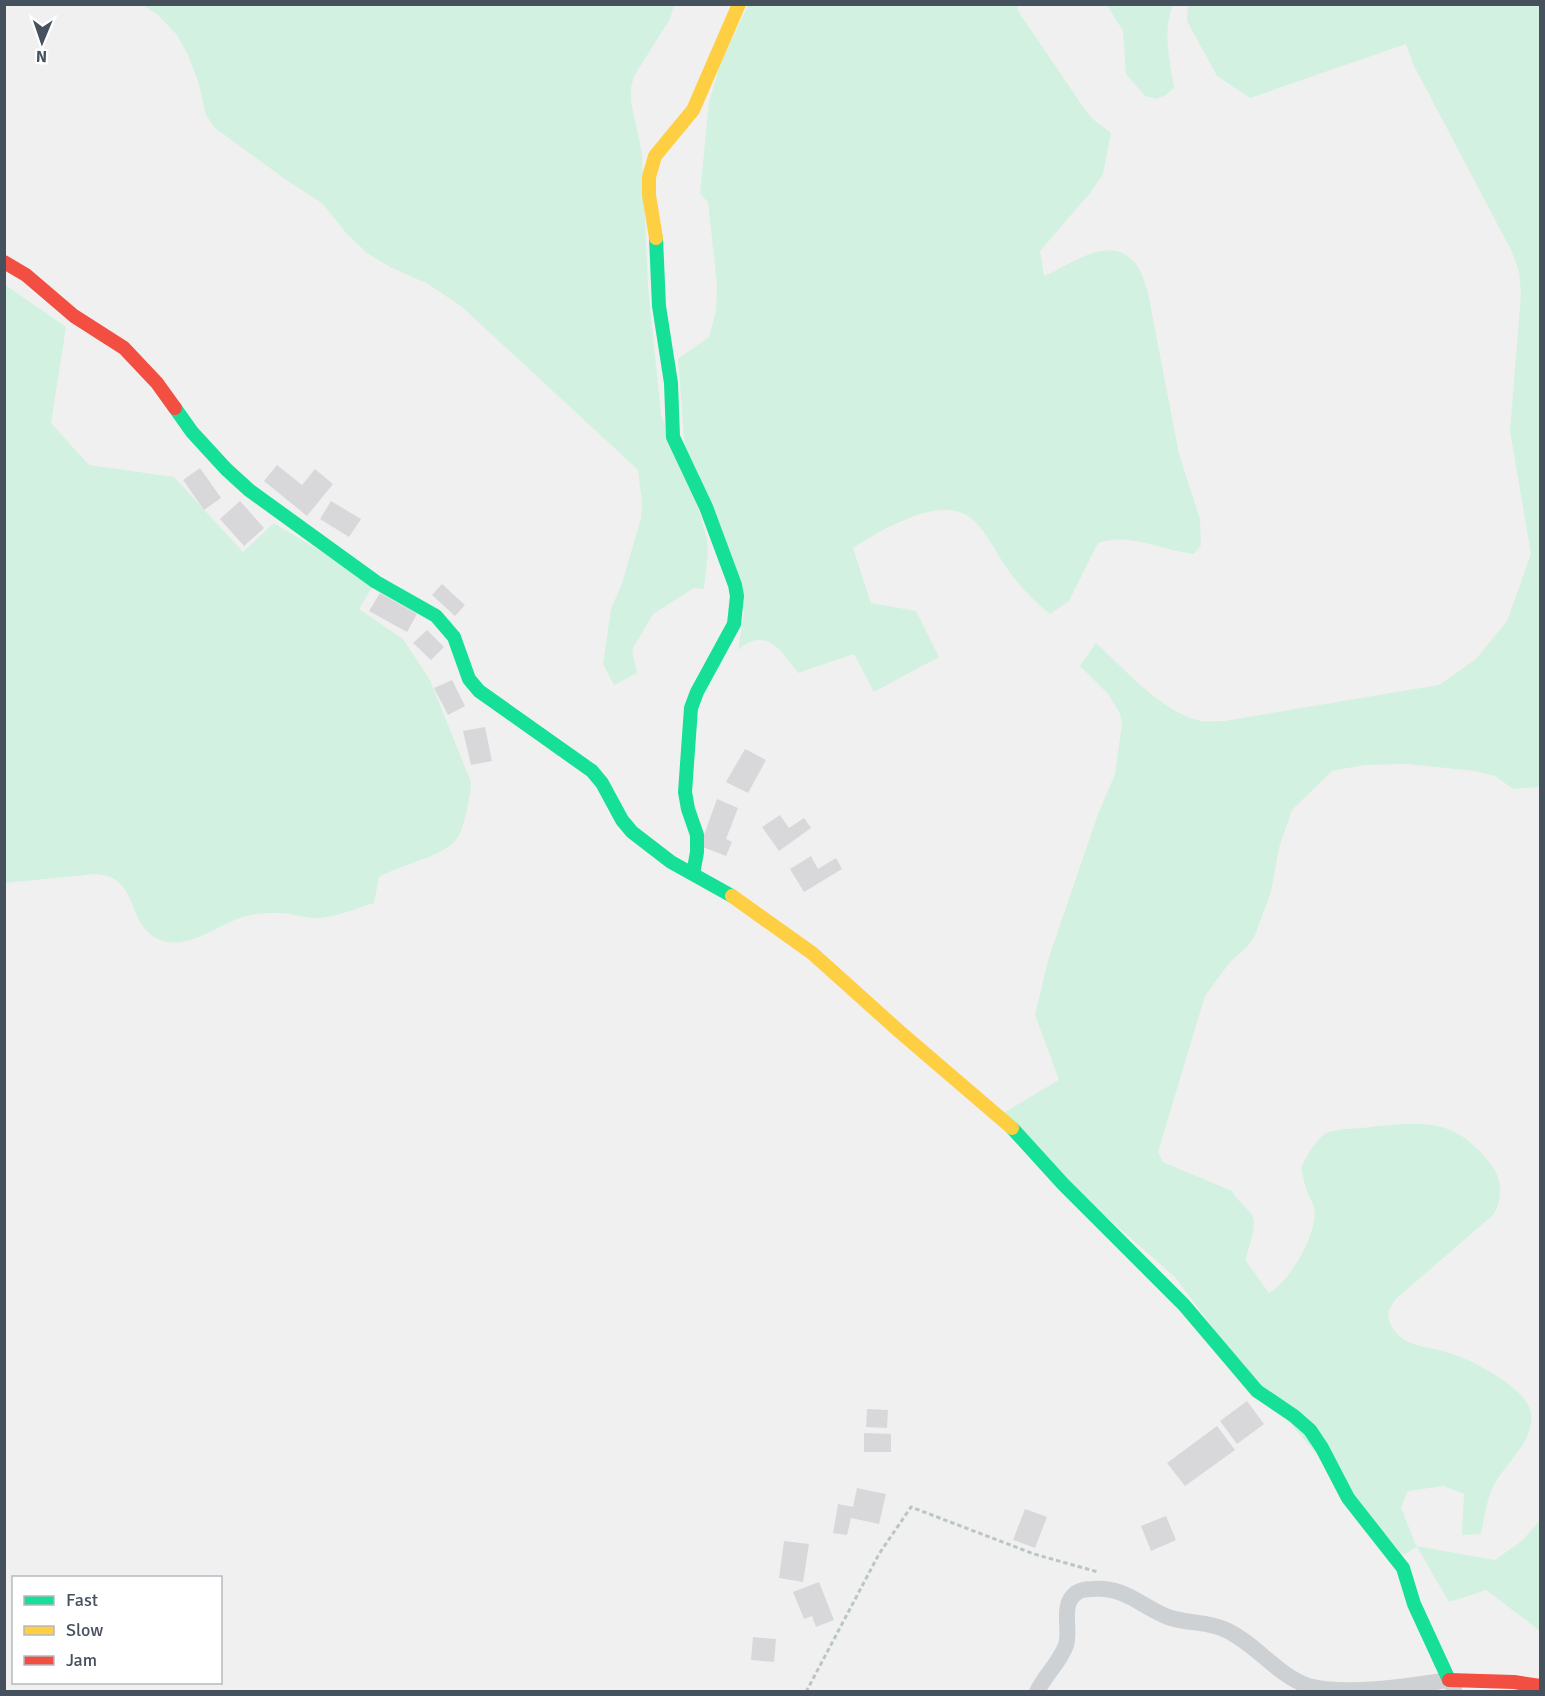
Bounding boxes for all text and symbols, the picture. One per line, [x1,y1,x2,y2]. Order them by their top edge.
north arrow [12,12,72,72]
text: N [36,46,47,66]
legend [12,1576,222,1684]
text: Fast [66,1589,98,1611]
text: Slow [66,1619,103,1641]
text: Jam [66,1649,97,1671]

